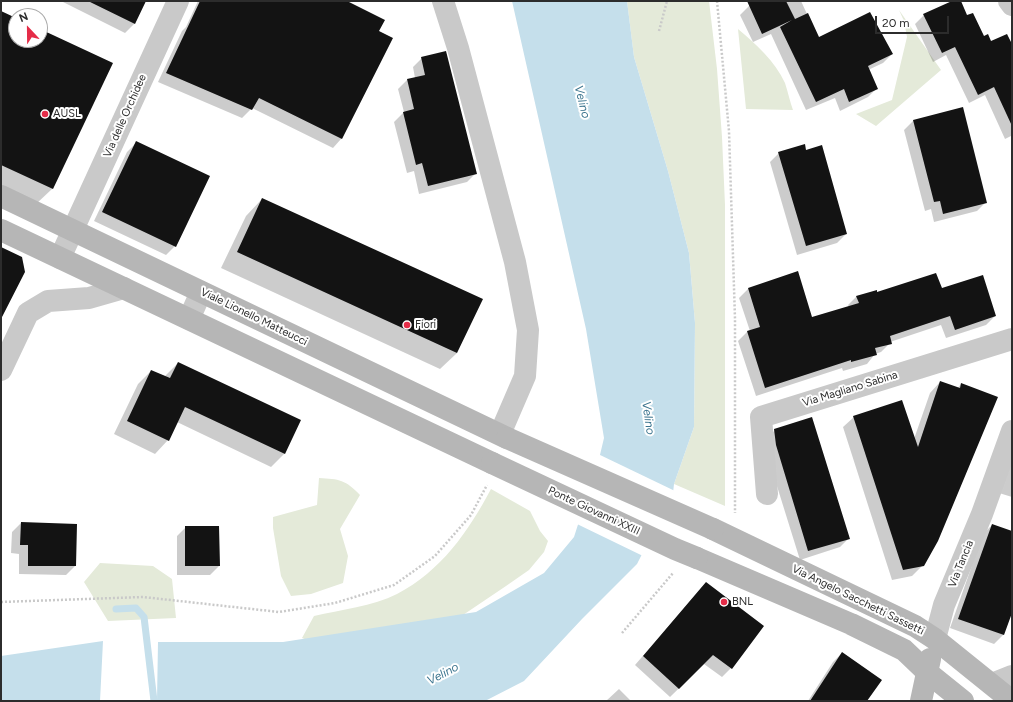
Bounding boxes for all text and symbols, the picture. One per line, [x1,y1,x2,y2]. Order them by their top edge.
north arrow [8,8,48,48]
scale bar [877,8,951,34]
text: N [17,10,30,25]
text: 20 m [882,16,910,30]
street label: Via delle Orchidee [101,72,149,160]
water label: Velino [571,84,593,120]
place label: AUSL [53,107,81,121]
marker: AUSL [40,109,50,119]
street label: Viale Lionello Matteucci [198,285,310,349]
place label: Fiori [415,318,436,332]
marker: Fiori [402,320,412,330]
street label: Via Magliano Sabina [801,368,899,410]
water label: Velino [639,400,657,436]
street label: Ponte Giovanni XXIII [546,484,642,538]
street label: Via Tancia [946,538,976,590]
street label: Via Angelo Sacchetti Sassetti [790,562,926,638]
place label: BNL [732,595,753,609]
marker: BNL [719,597,729,607]
water label: Velino [425,660,461,688]

